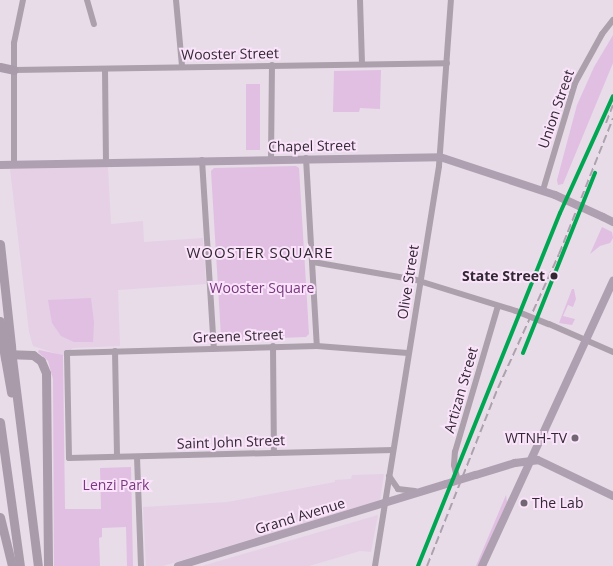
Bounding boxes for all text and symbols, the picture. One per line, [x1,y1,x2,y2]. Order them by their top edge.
street label: Wooster Street [181,45,279,63]
street label: Union Street [535,67,577,151]
street label: Chapel Street [268,137,356,155]
street label: Olive Street [394,243,422,321]
district label: WOOSTER SQUARE [186,244,334,262]
place label: State Street [462,268,545,284]
marker: State Street [548,270,560,282]
park label: Wooster Square [210,280,314,296]
street label: Greene Street [192,326,284,346]
street label: Artizan Street [441,345,481,435]
place label: WTNH-TV [505,430,567,446]
street label: Saint John Street [177,432,285,452]
marker: WTNH-TV [570,433,580,443]
park label: Lenzi Park [83,477,149,493]
street label: Grand Avenue [253,494,347,538]
place label: The Lab [532,495,583,511]
marker: The Lab [519,498,529,508]

